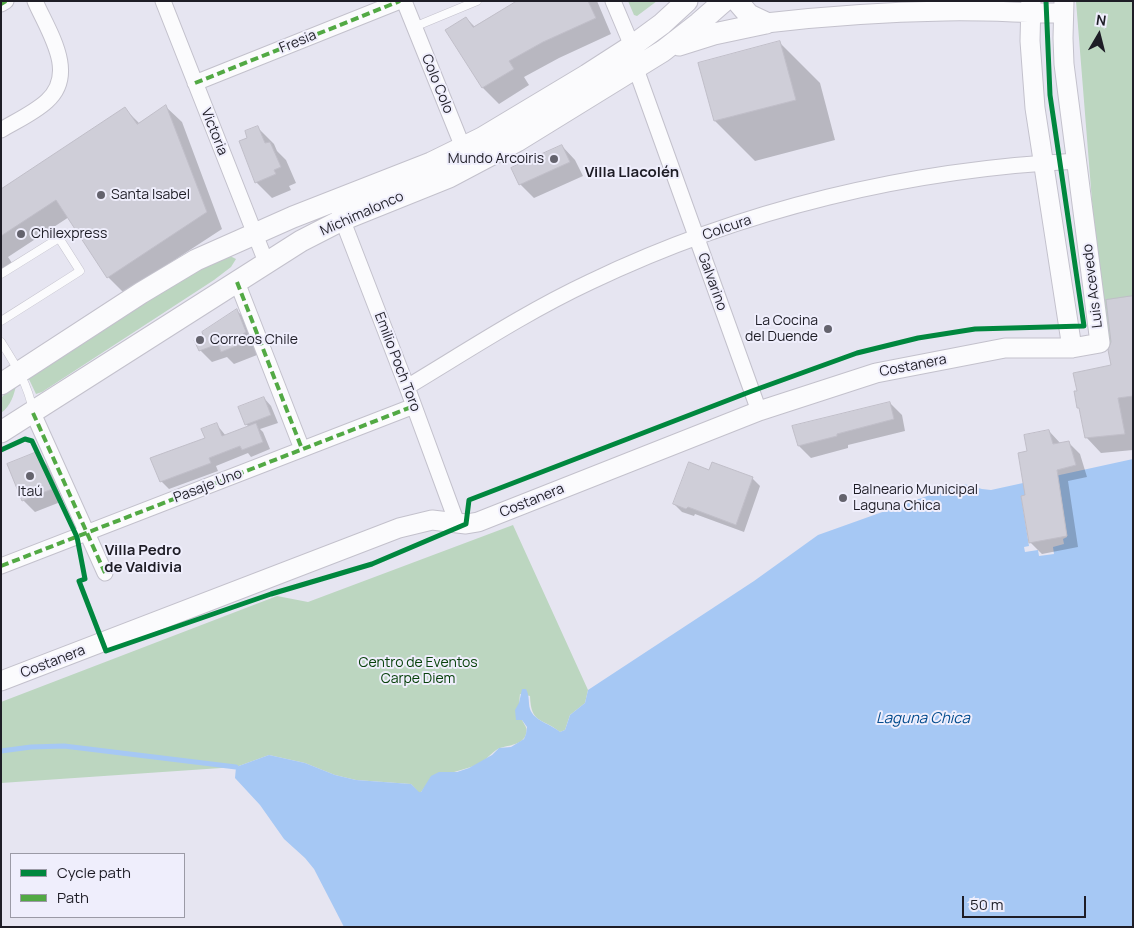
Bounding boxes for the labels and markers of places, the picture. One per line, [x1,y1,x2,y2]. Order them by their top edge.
place label: Mundo Arcoiris [448,151,544,167]
marker: Mundo Arcoiris [548,153,560,165]
place label: Santa Isabel [111,187,190,203]
marker: Santa Isabel [95,189,107,201]
place label: Chilexpress [31,226,107,242]
marker: Chilexpress [15,228,27,240]
place label: La Cocina del Duende [745,313,818,346]
marker: La Cocina del Duende [822,323,834,335]
place label: Correos Chile [210,332,298,348]
marker: Correos Chile [194,334,206,346]
marker: Itaú [24,470,36,482]
place label: Balneario Municipal Laguna Chica [853,482,978,514]
place label: Itaú [18,484,42,500]
marker: Balneario Municipal Laguna Chica [837,492,849,504]

